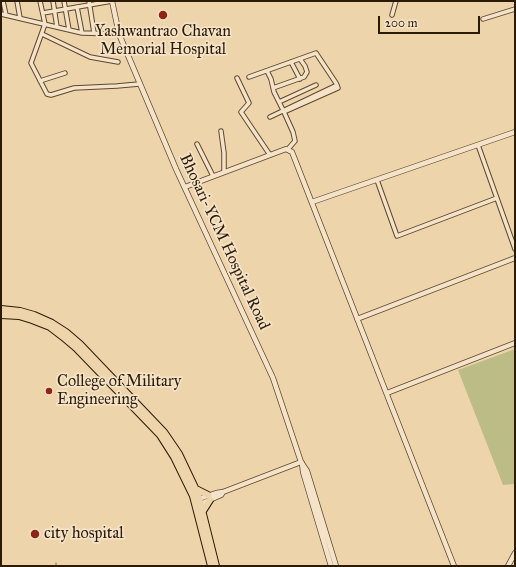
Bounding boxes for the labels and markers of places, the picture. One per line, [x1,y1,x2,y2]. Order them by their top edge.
marker: Yashwantrao Chavan Memorial Hospital [157,9,169,21]
place label: Yashwantrao Chavan Memorial Hospital [95,22,231,60]
place label: College of Military Engineering [57,372,181,410]
marker: College of Military Engineering [44,386,54,396]
place label: city hospital [44,524,124,544]
marker: city hospital [29,528,41,540]

